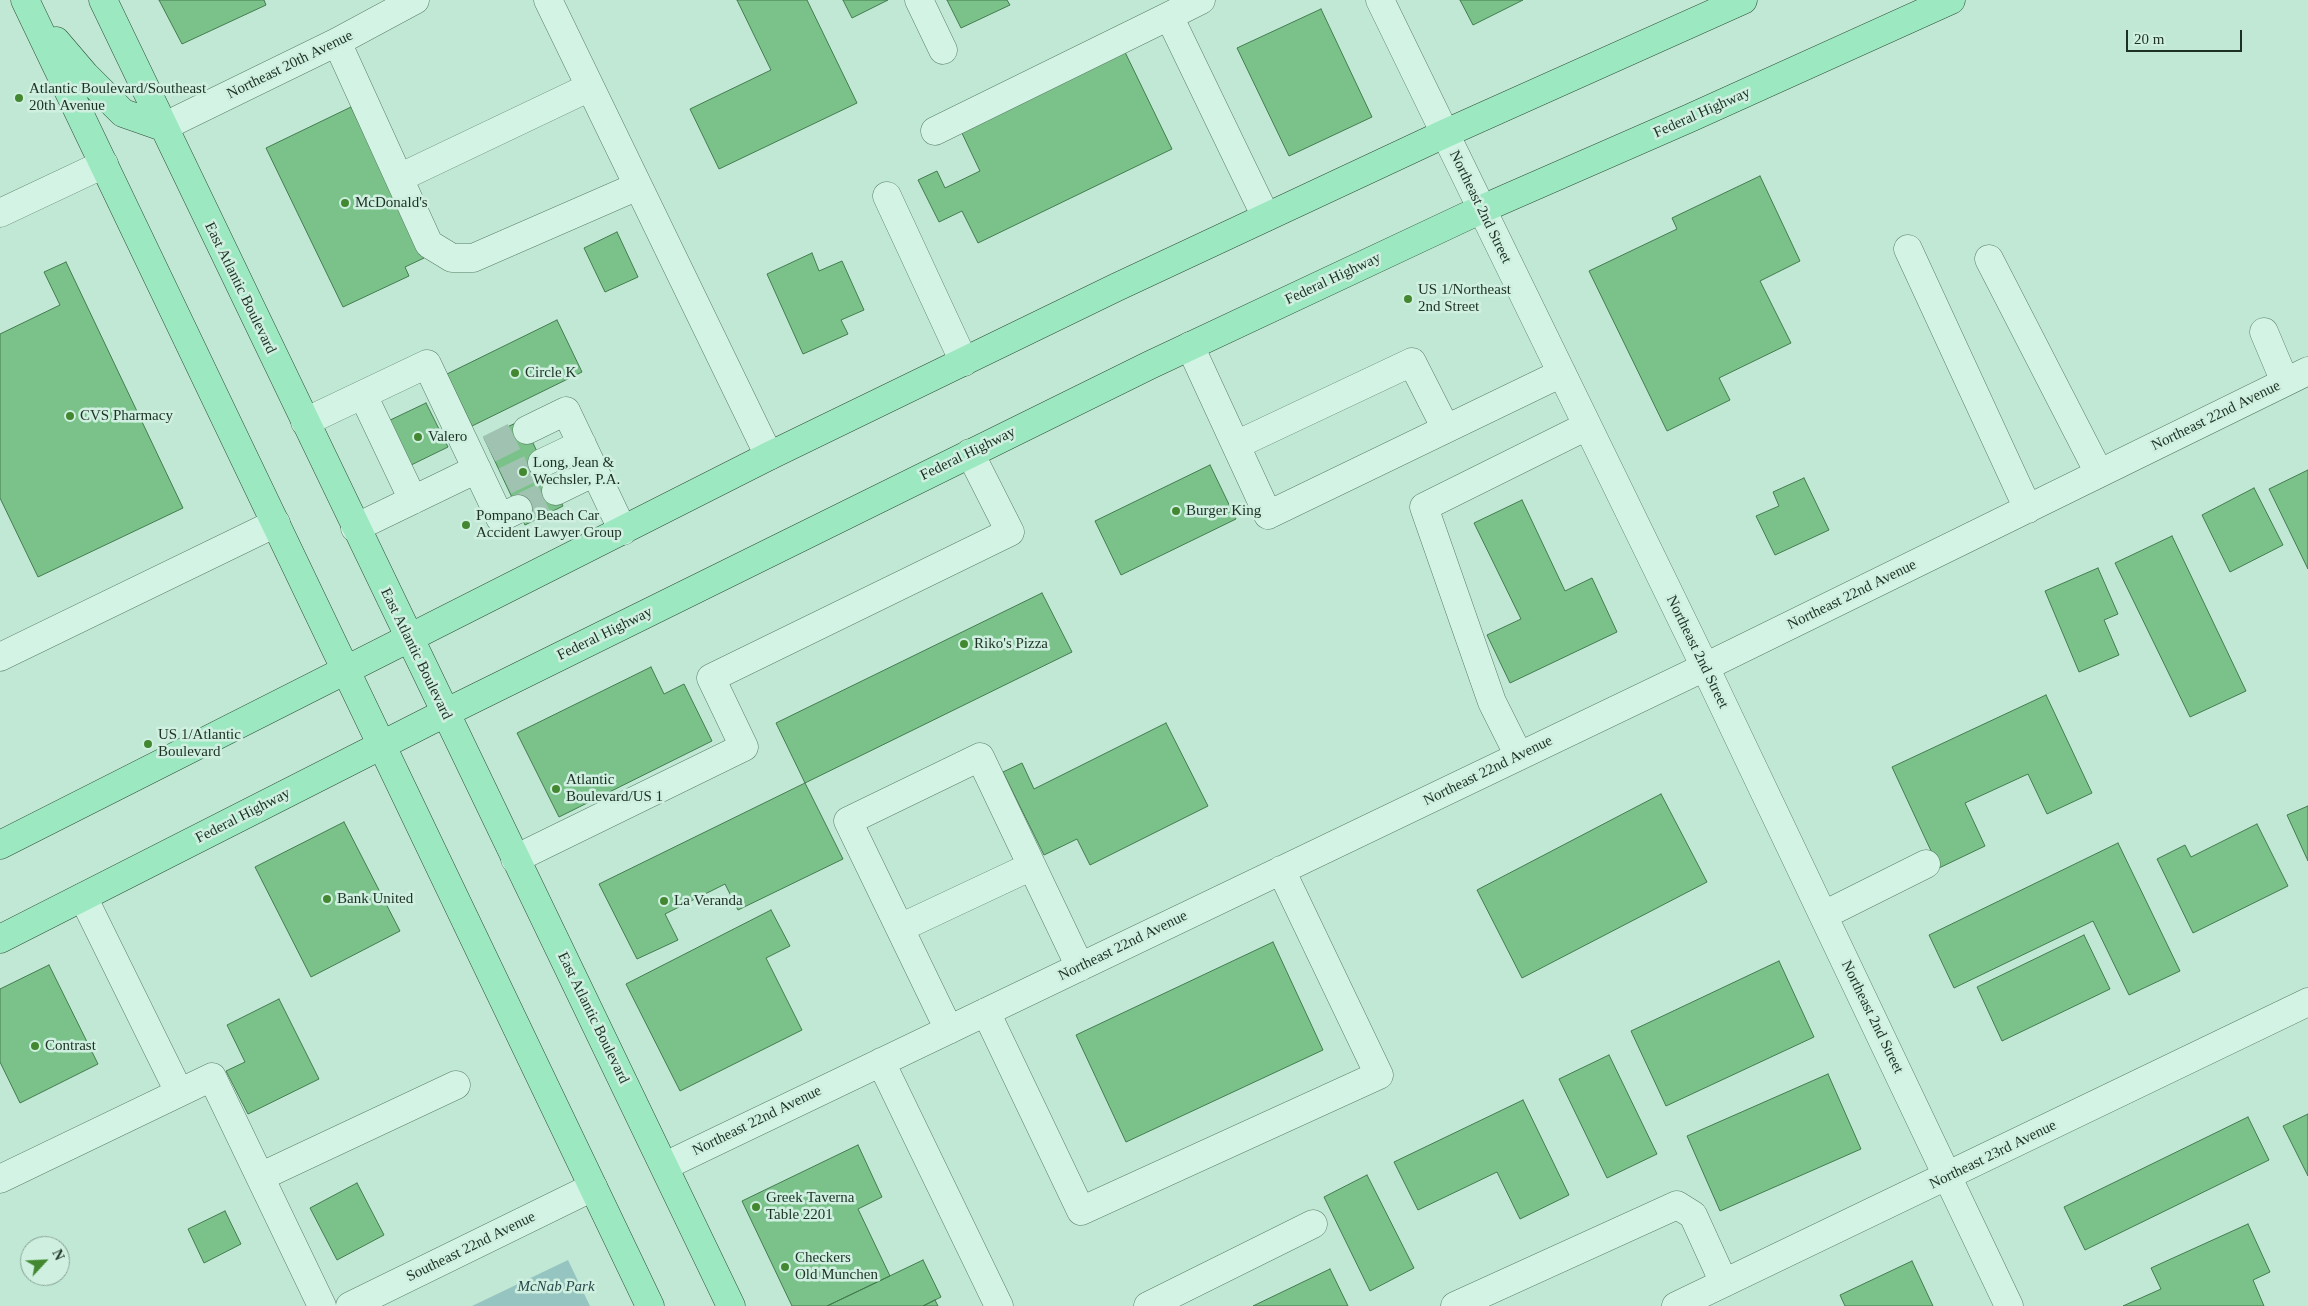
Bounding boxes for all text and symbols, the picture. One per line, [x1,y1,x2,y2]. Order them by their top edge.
scale bar [2128,20,2244,52]
street label: Northeast 20th Avenue [224,27,356,103]
text: 20 m [2134,31,2164,47]
place label: Atlantic Boulevard/Southeast 20th Avenue [29,80,206,115]
street label: Federal Highway [1651,84,1753,142]
marker: Atlantic Boulevard/Southeast 20th Avenue [13,92,25,104]
street label: Northeast 2nd Street [1445,148,1515,266]
place label: McDonald's [355,194,428,212]
marker: McDonald's [339,197,351,209]
street label: East Atlantic Boulevard [200,219,280,357]
street label: Federal Highway [1282,249,1384,309]
place label: US 1/Northeast 2nd Street [1418,281,1511,316]
marker: US 1/Northeast 2nd Street [1402,293,1414,305]
place label: Circle K [525,364,576,382]
marker: Circle K [509,367,521,379]
street label: Northeast 22nd Avenue [2149,377,2283,455]
place label: CVS Pharmacy [80,407,173,425]
marker: CVS Pharmacy [64,410,76,422]
street label: Federal Highway [917,423,1019,485]
place label: Valero [428,428,467,446]
marker: Valero [412,431,424,443]
place label: Long, Jean & Wechsler, P.A. [533,454,620,489]
marker: Long, Jean & Wechsler, P.A. [517,466,529,478]
place label: Burger King [1186,502,1261,520]
marker: Burger King [1170,505,1182,517]
place label: Pompano Beach Car Accident Lawyer Group [476,507,622,542]
marker: Pompano Beach Car Accident Lawyer Group [460,519,472,531]
street label: Northeast 22nd Avenue [1785,556,1919,634]
street label: East Atlantic Boulevard [376,585,456,723]
street label: Northeast 2nd Street [1662,593,1732,711]
street label: Federal Highway [554,603,656,665]
place label: Riko's Pizza [974,635,1048,653]
marker: Riko's Pizza [958,638,970,650]
place label: US 1/Atlantic Boulevard [158,726,241,761]
street label: Northeast 22nd Avenue [1421,732,1555,810]
marker: US 1/Atlantic Boulevard [142,738,154,750]
place label: Atlantic Boulevard/US 1 [566,771,663,806]
marker: Atlantic Boulevard/US 1 [550,783,562,795]
street label: Federal Highway [193,784,293,848]
place label: Bank United [337,890,413,908]
place label: La Veranda [674,892,743,910]
marker: Bank United [321,893,333,905]
marker: La Veranda [658,895,670,907]
street label: Northeast 22nd Avenue [1056,907,1190,985]
street label: East Atlantic Boulevard [553,949,633,1087]
street label: Northeast 2nd Street [1837,958,1907,1076]
place label: Contrast [45,1037,96,1055]
marker: Contrast [29,1040,41,1052]
street label: Northeast 22nd Avenue [690,1082,824,1160]
street label: Northeast 23rd Avenue [1927,1116,2059,1194]
place label: Greek Taverna Table 2201 [766,1189,854,1224]
marker: Greek Taverna Table 2201 [750,1201,762,1213]
street label: Southeast 22nd Avenue [404,1208,538,1286]
north arrow [20,1236,70,1286]
text: N [49,1247,67,1263]
place label: Checkers Old Munchen [795,1249,878,1284]
marker: Checkers Old Munchen [779,1261,791,1273]
park label: McNab Park [517,1278,595,1296]

